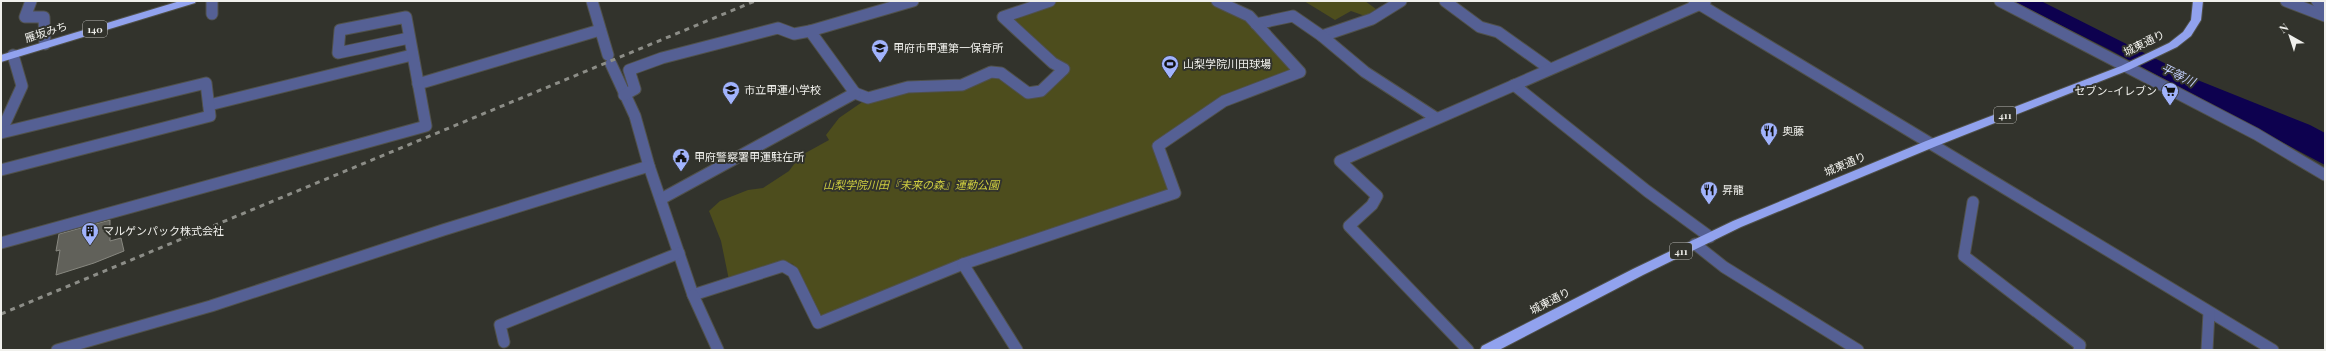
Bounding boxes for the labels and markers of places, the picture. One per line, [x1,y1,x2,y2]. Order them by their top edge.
school or university icon: 甲府市甲運第一保育所 [870,38,890,63]
place label: 甲府市甲運第一保育所 [893,40,1004,55]
sports icon: 山梨学院川田球場 [1160,54,1180,79]
place label: 山梨学院川田球場 [1183,56,1271,71]
school or university icon: 市立甲運小学校 [721,80,741,105]
supermarket icon: セブン-イレブン [2160,81,2180,106]
place label: 市立甲運小学校 [744,82,821,97]
place label: セブン-イレブン [2075,83,2157,98]
restaurant icon: 奥藤 [1759,121,1779,146]
place label: 奥藤 [1782,123,1804,138]
public building icon: 甲府警察署甲運駐在所 [671,147,691,172]
place label: 甲府警察署甲運駐在所 [694,149,805,164]
restaurant icon: 昇龍 [1699,180,1719,205]
place label: 昇龍 [1722,182,1744,197]
building icon: マルゲンパック株式会社 [80,221,100,246]
place label: マルゲンパック株式会社 [103,223,224,238]

